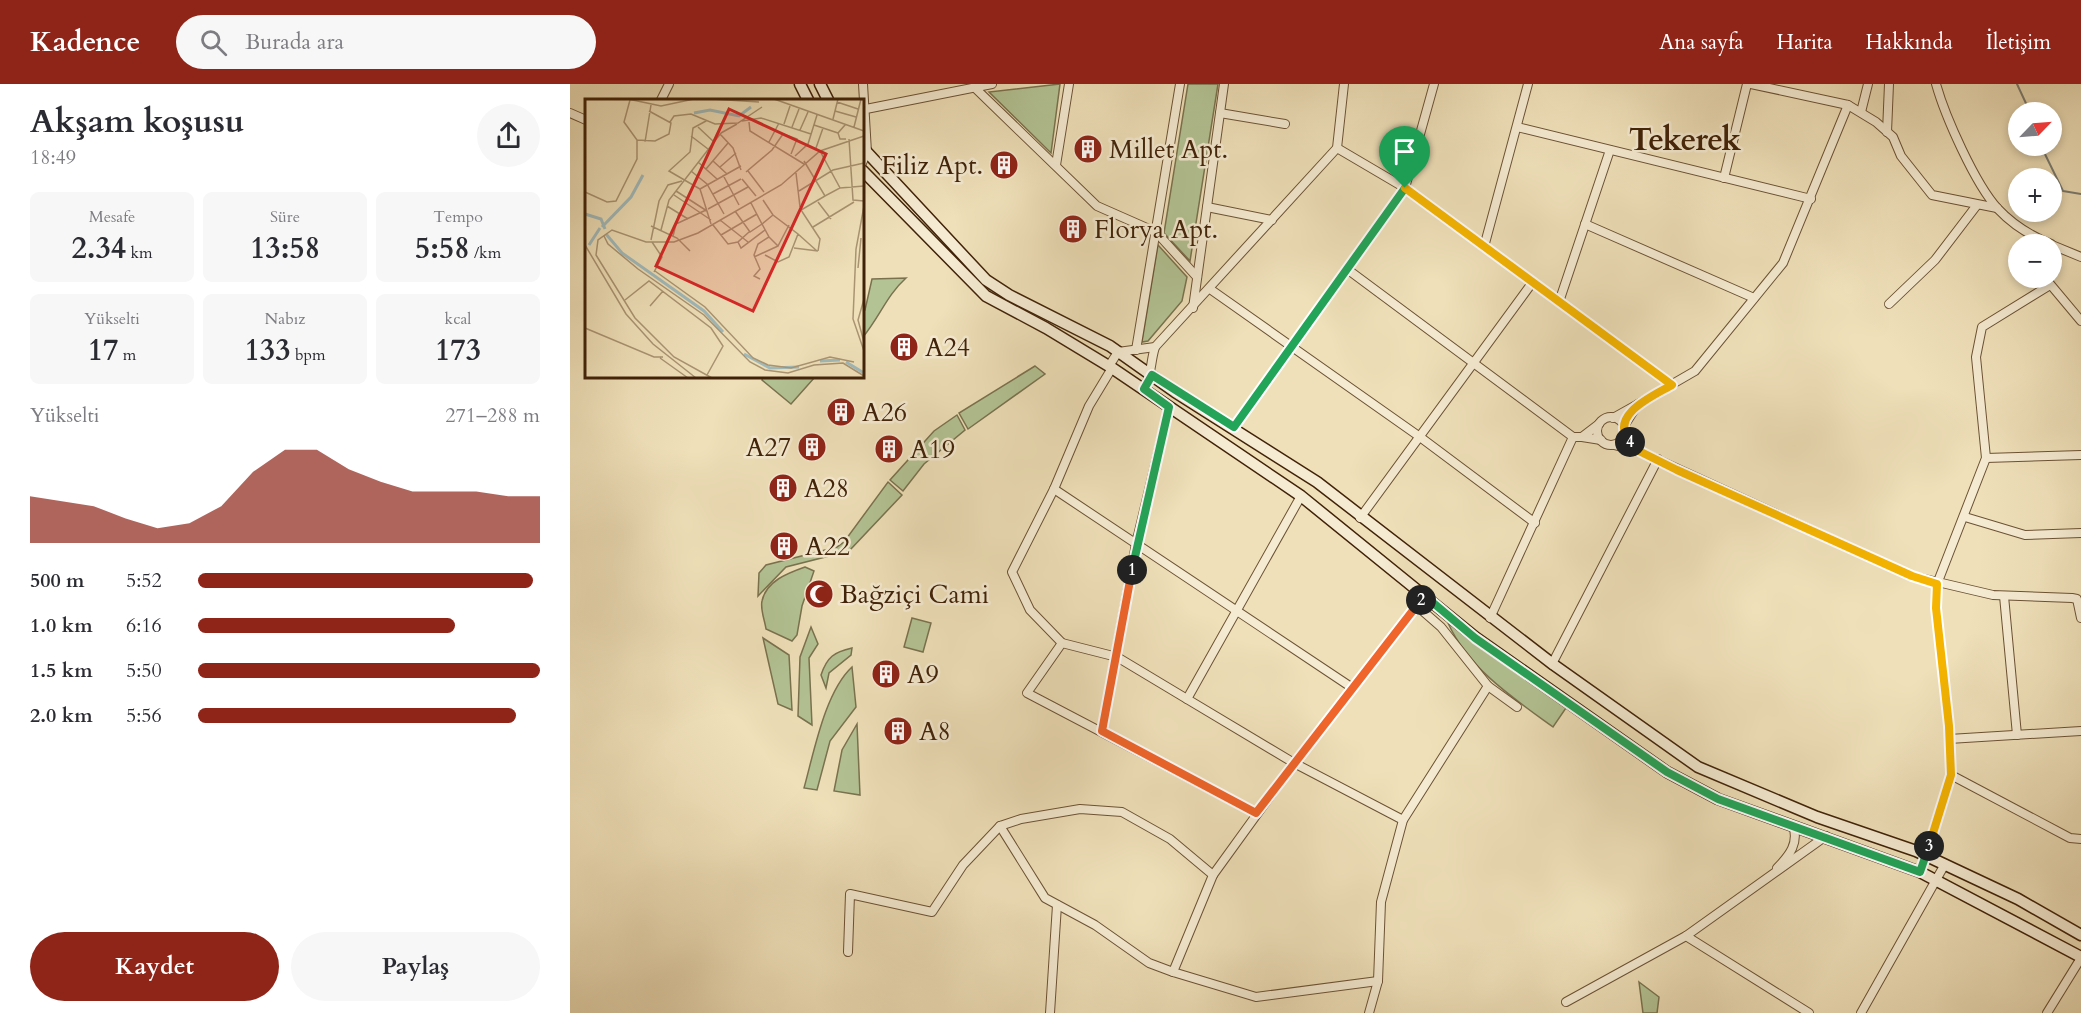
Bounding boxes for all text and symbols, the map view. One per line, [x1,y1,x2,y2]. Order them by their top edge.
search box [176,15,596,69]
text: Kadence [30,23,140,61]
icon: search [197,26,230,59]
text: Burada ara [245,27,344,57]
text: Ana sayfa [1659,28,1744,57]
text: Harita [1777,28,1833,57]
text: Hakkında [1866,28,1953,57]
text: İletişim [1986,28,2051,57]
text: Akşam koşusu [30,99,244,144]
inset map [585,99,864,378]
north arrow [2008,102,2062,156]
map controls [2008,102,2062,288]
button: share [477,104,540,167]
district label: Tekerek [1629,118,1741,162]
pin [1379,126,1430,188]
place label: Millet Apt. [1109,132,1228,167]
building icon: Millet Apt. [1072,133,1104,165]
icon: arrive [1388,135,1421,168]
text: 18:49 [30,144,76,171]
place label: Filiz Apt. [881,148,983,183]
building icon: Filiz Apt. [988,149,1020,181]
button: + [2008,168,2062,222]
text: Mesafe [89,206,135,228]
text: Süre [270,206,300,228]
text: Tempo [433,206,483,228]
place label: Florya Apt. [1094,212,1218,247]
building icon: Florya Apt. [1057,213,1089,245]
text: 2.34 [71,228,126,269]
text: 13:58 [250,228,320,269]
text: 5:58 [415,228,470,269]
button: − [2008,234,2062,288]
text: km [126,242,153,264]
text: /km [470,242,501,264]
text: Yükselti [84,308,140,330]
text: Nabız [265,308,305,330]
text: kcal [445,308,471,330]
text: 17 [88,330,118,371]
text: 133 [244,330,291,371]
text: 173 [435,330,481,371]
place label: A24 [925,330,970,365]
building icon: A24 [888,331,920,363]
text: m [118,344,136,366]
text: bpm [291,344,326,366]
place label: A26 [862,395,907,430]
building icon: A26 [825,396,857,428]
text: Yükselti [30,402,99,429]
text: 271–288 m [445,402,540,429]
pin: 4 [1615,427,1645,457]
place label: A27 [746,430,791,465]
building icon: A27 [796,431,828,463]
text: 4 [1626,431,1634,453]
place label: A19 [910,432,955,467]
building icon: A19 [873,433,905,465]
place label: A28 [804,471,849,506]
building icon: A28 [767,472,799,504]
place label: A22 [805,529,850,564]
building icon: A22 [768,530,800,562]
pin: 1 [1117,555,1147,585]
text: 1 [1128,559,1136,581]
text: 500 m [30,567,85,594]
text: 5:52 [126,567,162,594]
place label: Bağziçi Cami [840,577,989,612]
mosque icon: Bağziçi Cami [803,578,835,610]
pin: 2 [1406,585,1436,615]
text: 2 [1417,589,1425,611]
text: 1.0 km [30,612,93,639]
text: 6:16 [126,612,162,639]
text: 1.5 km [30,657,93,684]
text: 5:50 [126,657,162,684]
place label: A9 [907,657,939,692]
building icon: A9 [870,658,902,690]
text: 2.0 km [30,702,93,729]
text: 5:56 [126,702,162,729]
place label: A8 [919,714,951,749]
building icon: A8 [882,715,914,747]
pin: 3 [1914,831,1944,861]
text: 3 [1925,835,1933,857]
button: Kaydet [30,932,279,1001]
button: Paylaş [291,932,540,1001]

